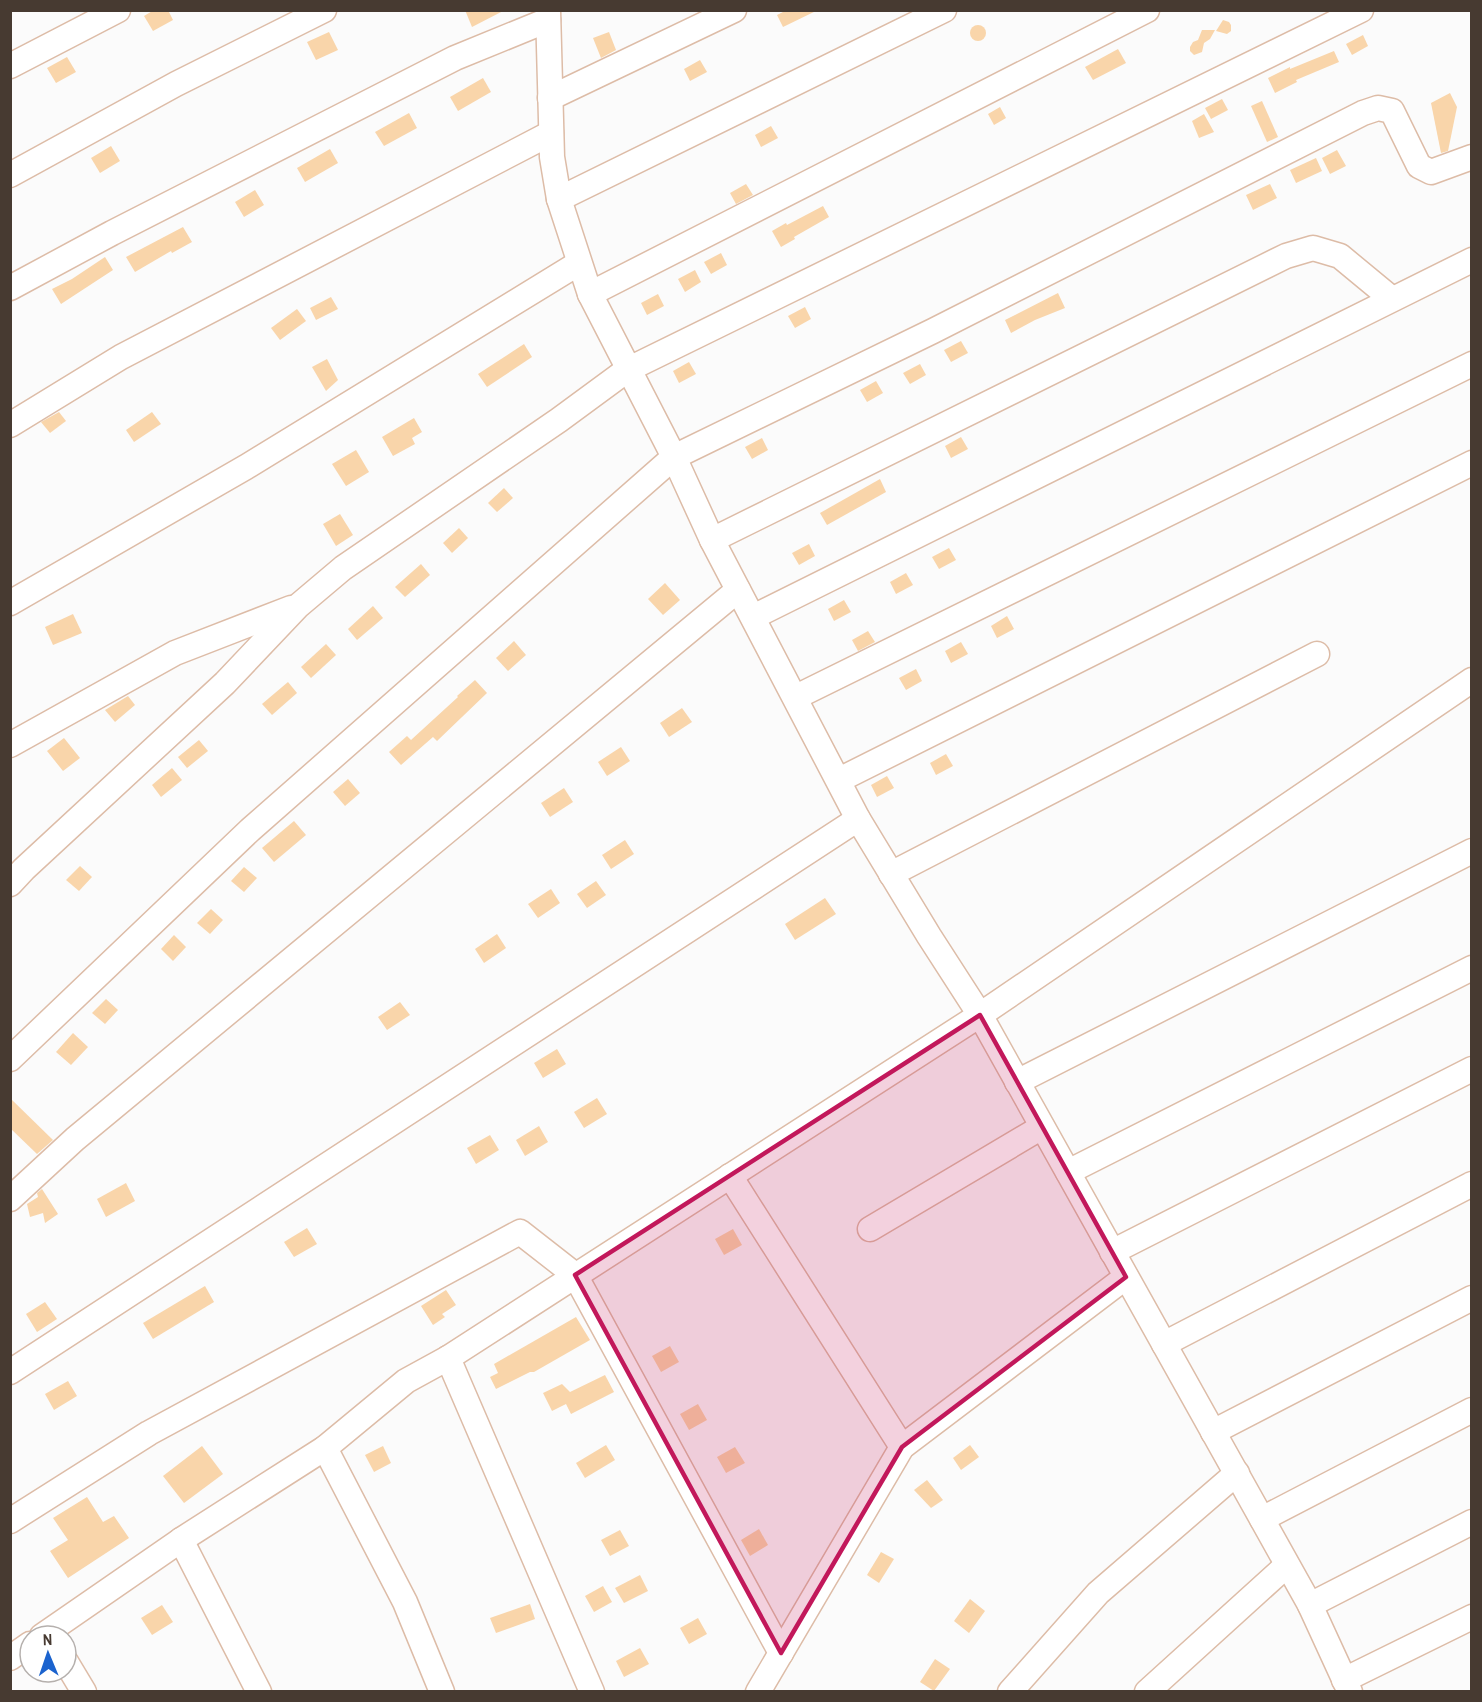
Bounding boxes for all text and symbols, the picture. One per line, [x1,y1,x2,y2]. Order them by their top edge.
north arrow [18,1624,78,1684]
text: N [42,1628,53,1650]

